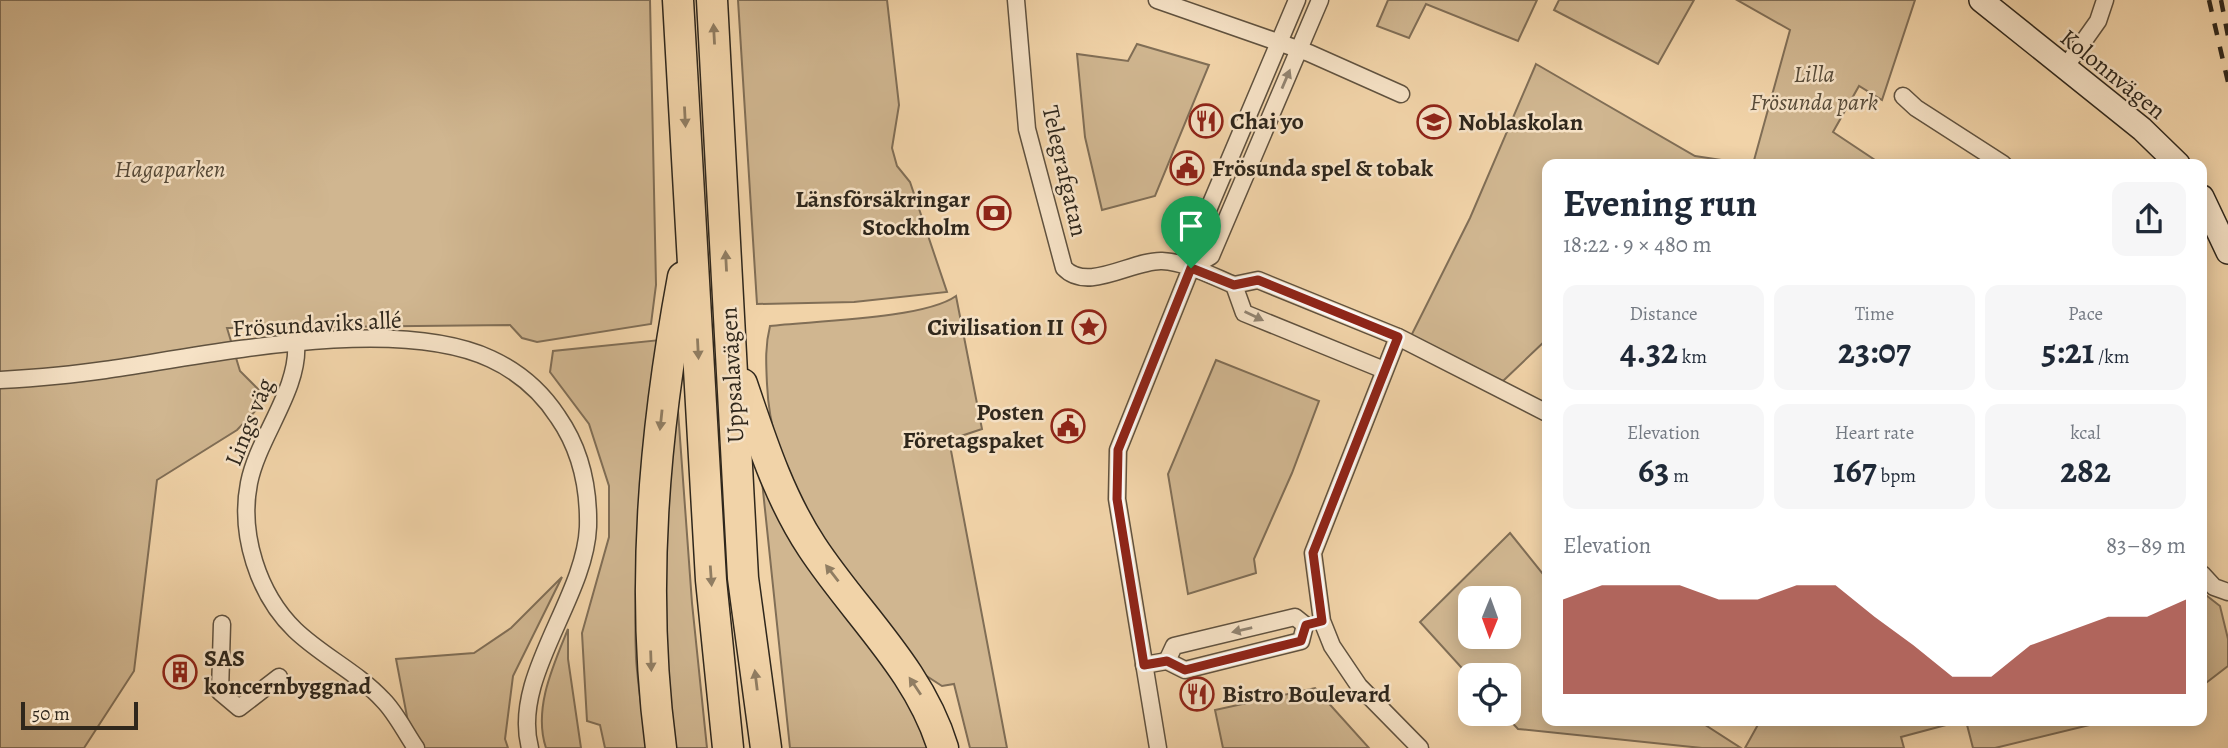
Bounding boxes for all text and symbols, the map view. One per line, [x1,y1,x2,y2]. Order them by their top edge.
street label: Kolonnvägen [2053,21,2173,127]
one-way arrow [708,23,719,45]
park label: Lilla Frösunda park [1750,58,1878,118]
one-way arrow [1280,69,1292,89]
street label: Telegrafgatan [1034,102,1096,240]
restaurant icon: Chai yo [1187,102,1225,140]
school or university icon: Noblaskolan [1415,103,1453,141]
place label: Chai yo [1230,105,1304,137]
one-way arrow [680,106,691,128]
place label: Noblaskolan [1458,106,1584,138]
public building icon: Frösunda spel & tobak [1168,149,1206,187]
place label: Frösunda spel & tobak [1212,152,1434,184]
park label: Hagaparken [115,153,226,185]
text: Evening run [1563,177,1757,229]
button: share [2112,182,2186,256]
place label: Länsförsäkringar Stockholm [795,183,970,243]
bank icon: Länsförsäkringar Stockholm [975,194,1013,232]
pin [1161,196,1221,268]
icon: arrive [1172,207,1210,245]
text: 18:22 · 9 × 480 m [1563,229,1712,260]
one-way arrow [721,250,732,272]
text: Distance [1629,301,1698,327]
text: Time [1855,301,1894,327]
text: Pace [2068,301,2103,327]
street label: Frösundaviks allé [232,304,402,344]
street label: Uppsalavägen [712,306,752,444]
place icon: Civilisation II [1070,308,1108,346]
one-way arrow [1244,310,1264,322]
place label: Civilisation II [927,311,1064,343]
text: 4.32 [1620,327,1678,375]
text: 23:07 [1838,327,1911,375]
text: 5:21 [2042,327,2094,375]
one-way arrow [692,338,703,360]
text: km [1678,344,1707,370]
text: /km [2094,344,2129,370]
street label: Lings väg [217,373,281,471]
place label: Posten Företagspaket [902,396,1044,456]
public building icon: Posten Företagspaket [1049,407,1087,445]
one-way arrow [655,409,666,431]
text: Elevation [1627,420,1700,446]
text: Heart rate [1835,420,1914,446]
text: kcal [2070,420,2101,446]
text: 63 [1638,446,1669,494]
text: 167 [1833,446,1877,494]
text: 282 [2060,446,2111,494]
text: m [1669,463,1689,489]
text: bpm [1877,463,1916,489]
text: Elevation [1563,530,1651,561]
text: 83–89 m [2106,530,2186,561]
one-way arrow [825,564,839,582]
one-way arrow [706,565,717,587]
north arrow [1458,586,1521,649]
map controls [1458,586,1521,726]
one-way arrow [1231,624,1253,635]
place label: SAS koncernbyggnad [204,642,372,702]
one-way arrow [646,650,657,672]
building icon: SAS koncernbyggnad [161,653,199,691]
button: locate [1458,663,1521,726]
one-way arrow [750,669,761,691]
restaurant icon: Bistro Boulevard [1178,675,1216,713]
one-way arrow [909,676,922,696]
place label: Bistro Boulevard [1222,678,1391,710]
scale bar [21,699,138,731]
text: 50 m [32,701,70,727]

